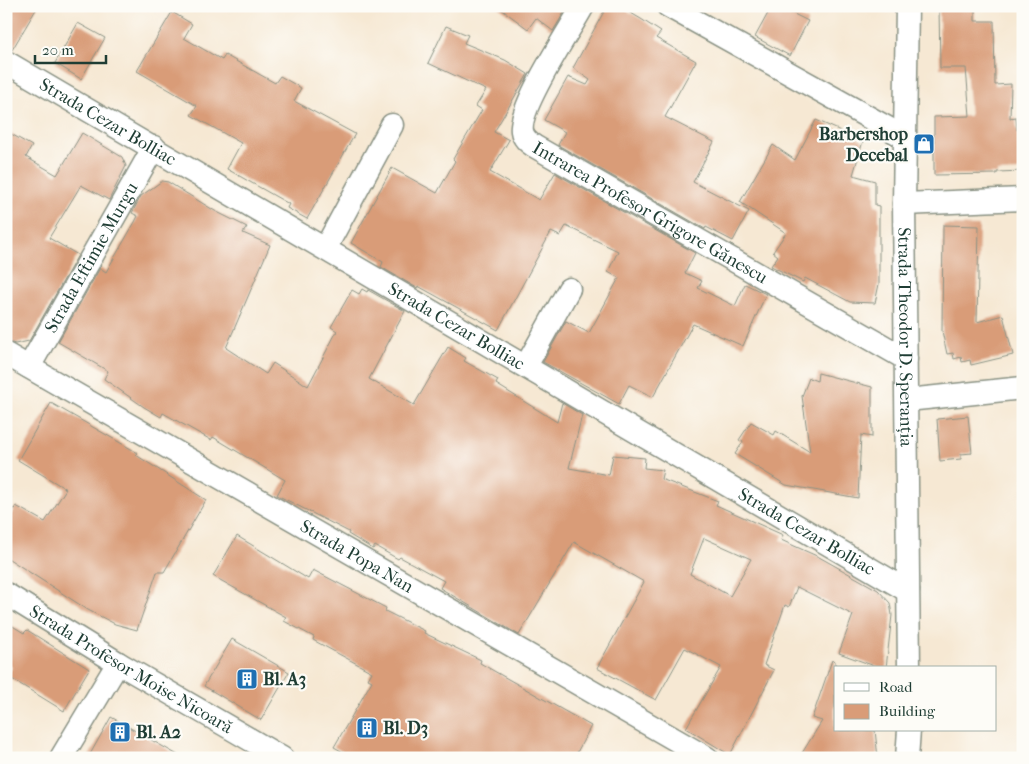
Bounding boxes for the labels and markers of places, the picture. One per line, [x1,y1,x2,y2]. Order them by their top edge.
place label: Barbershop Decebal [819,124,909,166]
shop icon: Barbershop Decebal [912,132,936,156]
building icon: Bl. A3 [235,667,259,691]
place label: Bl. A3 [263,669,306,690]
building icon: Bl. D3 [355,716,379,740]
place label: Bl. D3 [383,718,428,739]
building icon: Bl. A2 [108,720,132,744]
place label: Bl. A2 [136,722,181,743]

